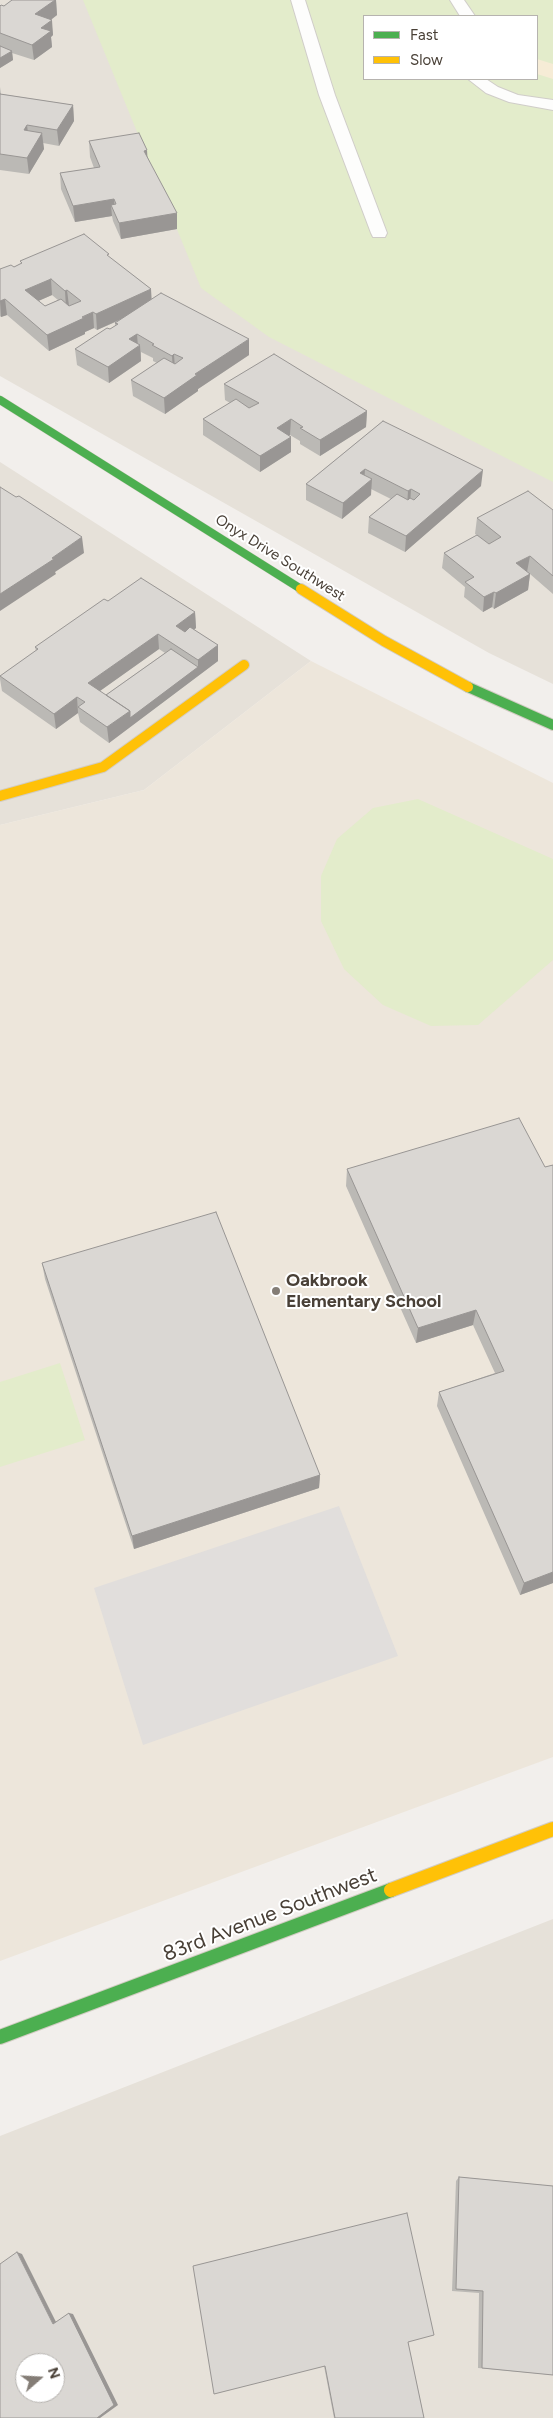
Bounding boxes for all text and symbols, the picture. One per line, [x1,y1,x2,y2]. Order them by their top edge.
legend [363,15,538,80]
text: Fast [410,26,438,44]
text: Slow [410,51,443,69]
street label: Onyx Drive Southwest [212,511,348,605]
place label: Oakbrook Elementary School [286,1270,441,1312]
marker: Oakbrook Elementary School [270,1285,282,1297]
street label: 83rd Avenue Southwest [160,1863,380,1967]
north arrow [15,2353,65,2403]
text: N [44,2365,64,2381]

